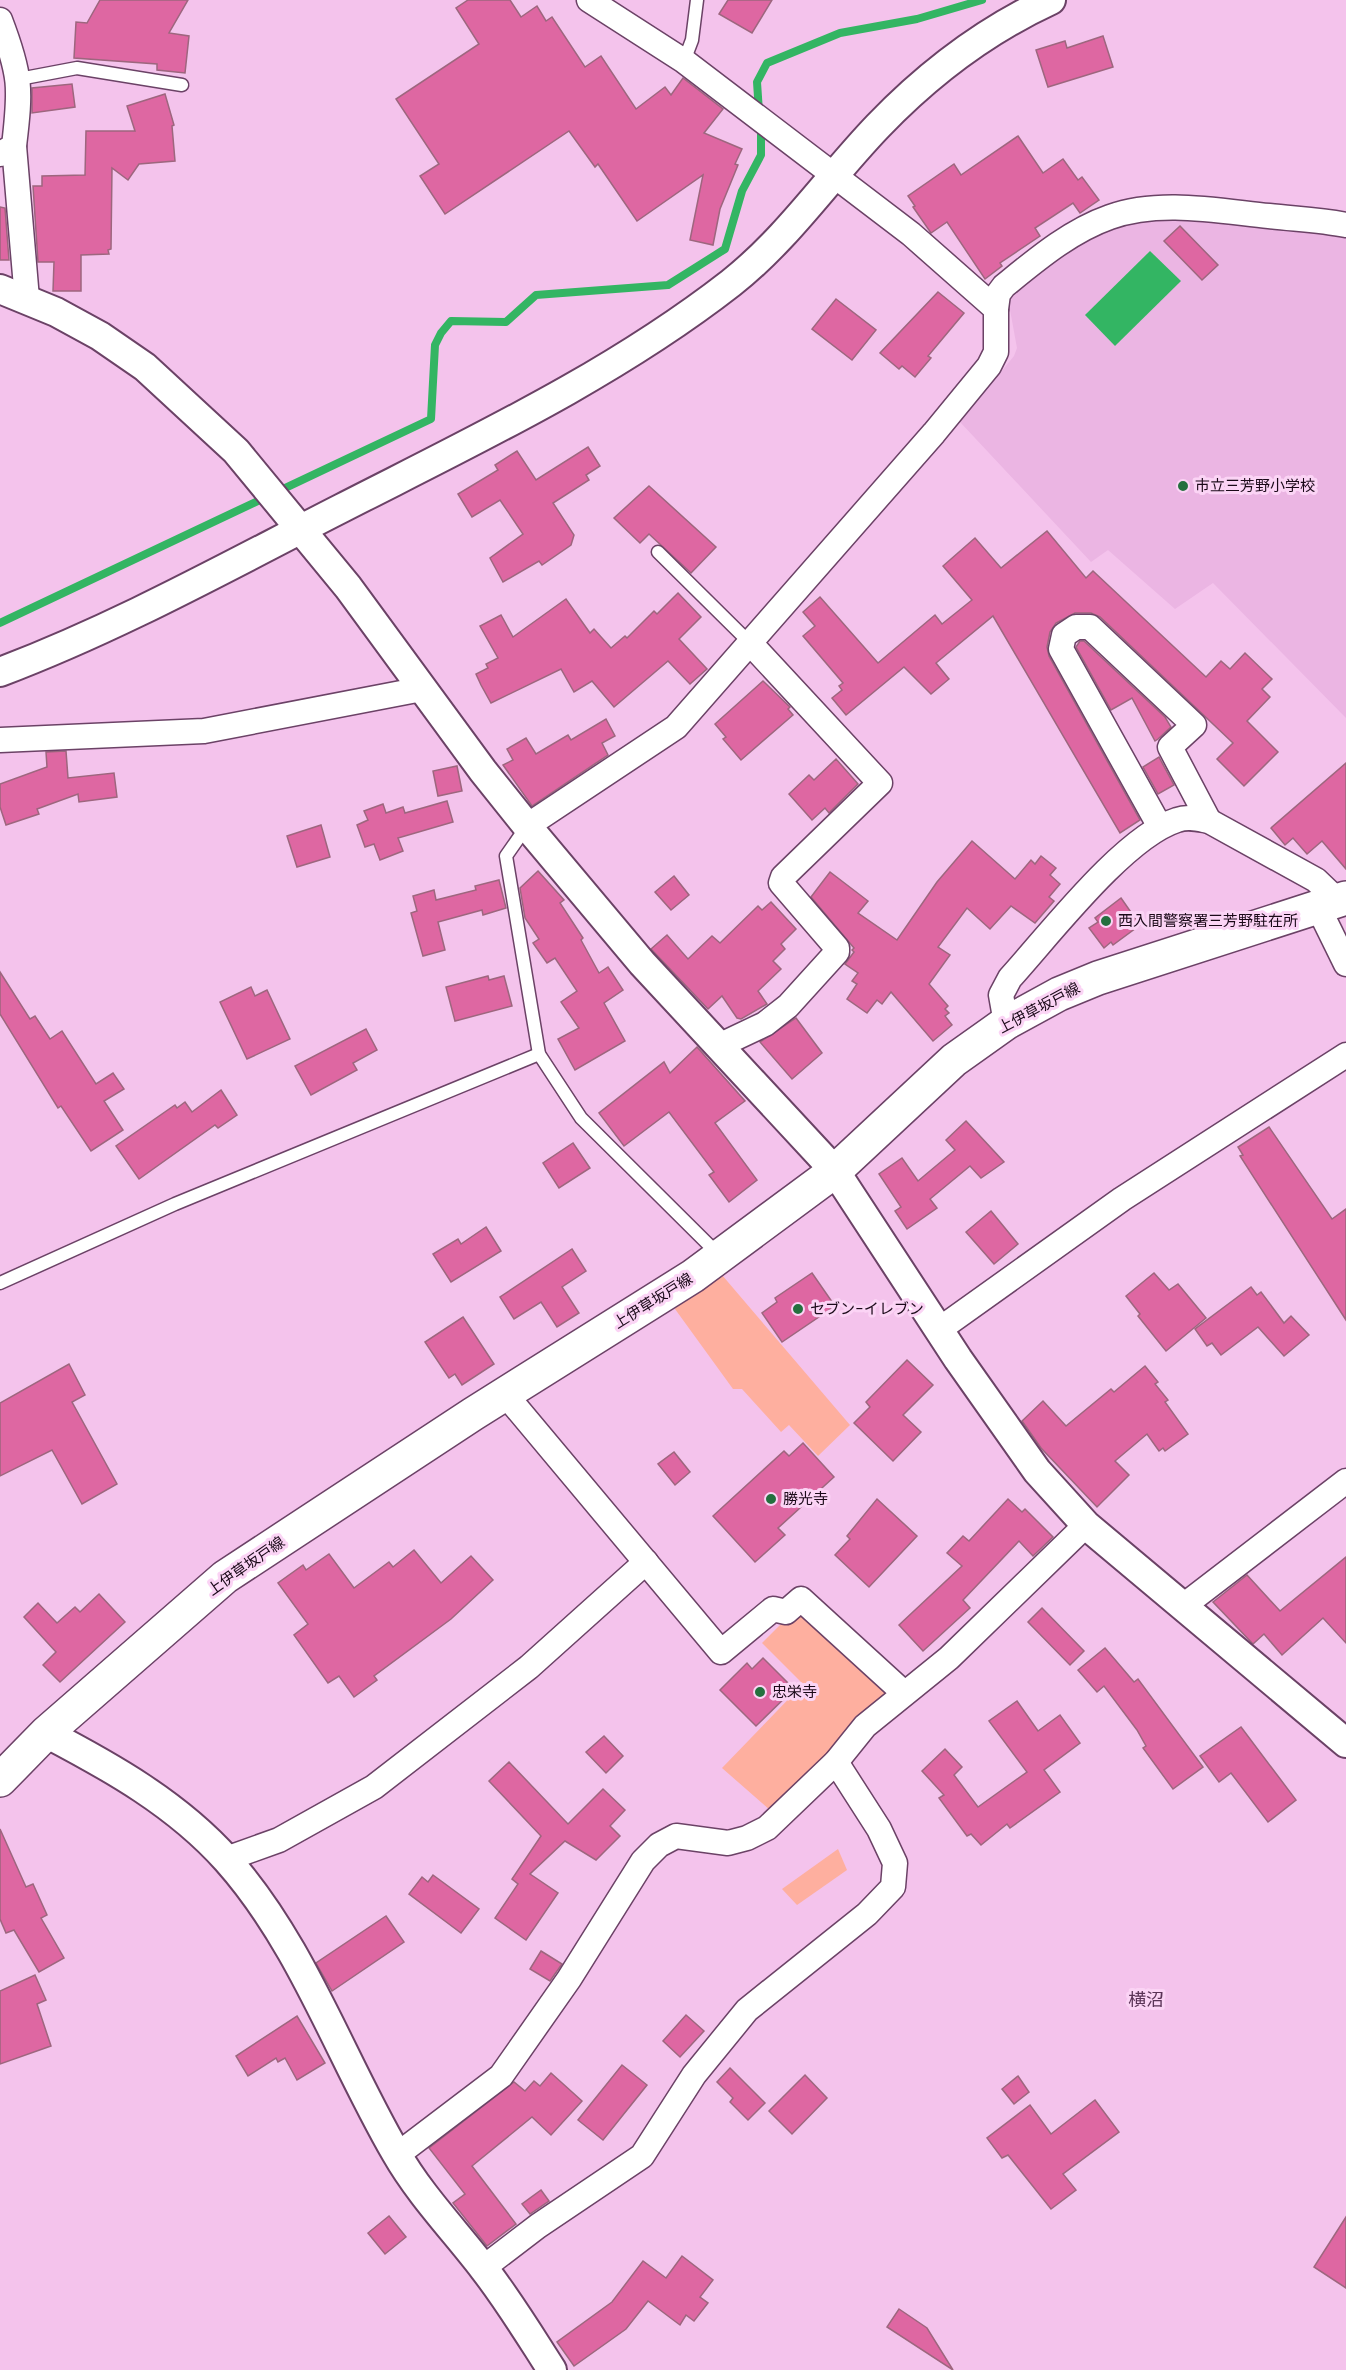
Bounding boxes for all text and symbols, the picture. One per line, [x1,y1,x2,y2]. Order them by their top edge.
place label: 市立三芳野小学校 [1195,476,1315,495]
marker: 市立三芳野小学校 [1176,479,1190,493]
place label: 西入間警察署三芳野駐在所 [1118,911,1298,930]
marker: 西入間警察署三芳野駐在所 [1099,914,1113,928]
street label: 上伊草坂戸線 [995,978,1083,1037]
street label: 上伊草坂戸線 [610,1269,696,1332]
place label: セブン-イレブン [810,1299,924,1318]
marker: セブン-イレブン [791,1302,805,1316]
place label: 勝光寺 [783,1489,828,1508]
marker: 勝光寺 [764,1492,778,1506]
street label: 上伊草坂戸線 [203,1532,288,1599]
place label: 忠栄寺 [772,1682,817,1701]
marker: 忠栄寺 [753,1685,767,1699]
district label: 横沼 [1128,1988,1164,2011]

